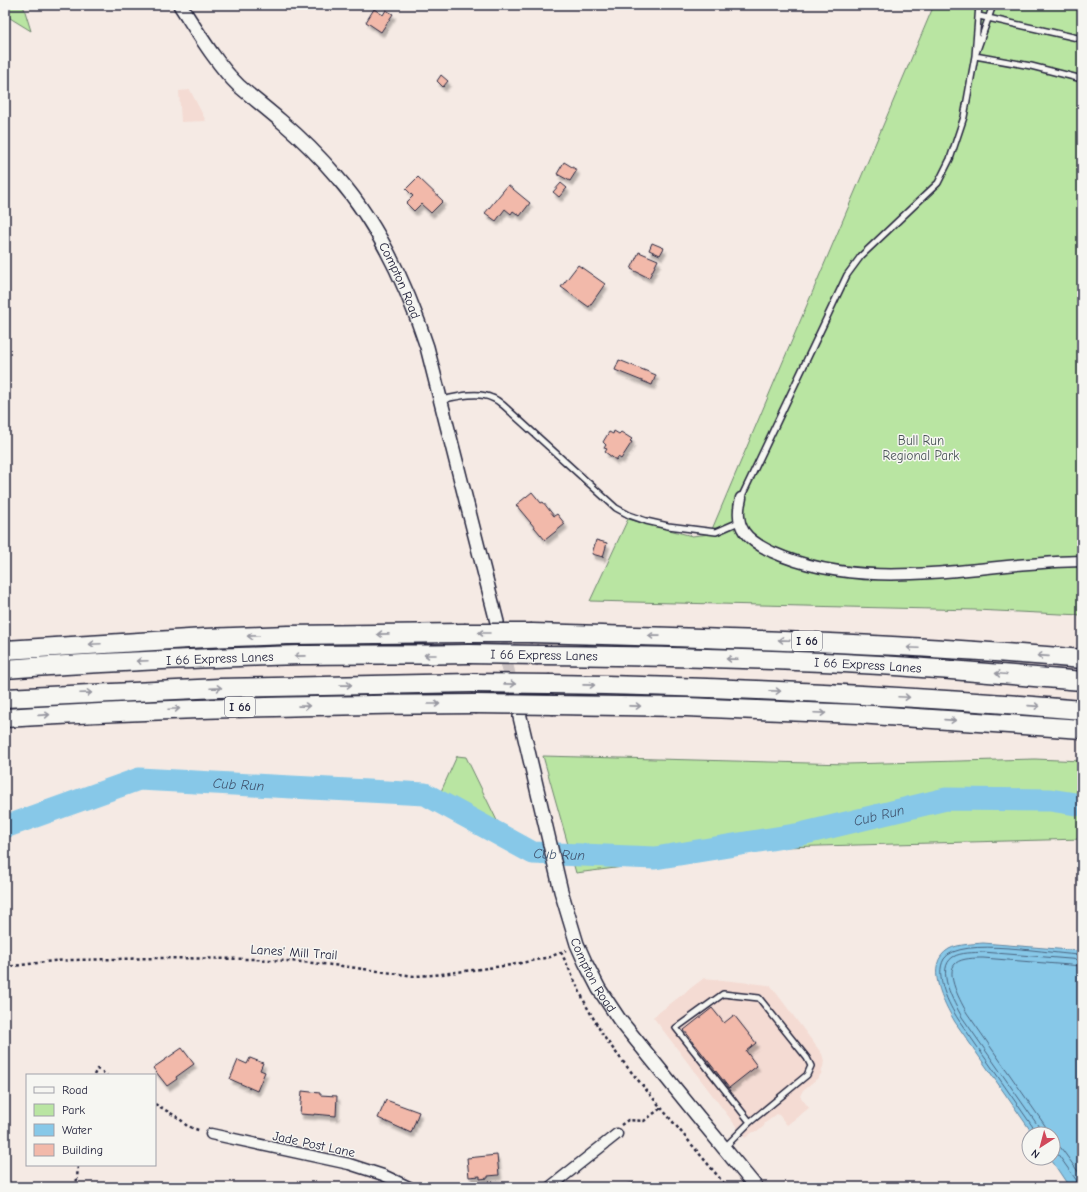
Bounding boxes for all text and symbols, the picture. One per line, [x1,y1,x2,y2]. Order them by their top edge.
street label: Compton Road [376,239,424,321]
park label: Bull Run Regional Park [883,433,960,463]
one-way arrow [478,629,491,637]
one-way arrow [377,630,390,638]
road number: I 66 [792,631,822,651]
one-way arrow [648,632,661,640]
one-way arrow [247,633,260,640]
one-way arrow [778,637,791,644]
one-way arrow [89,641,102,648]
one-way arrow [907,644,920,651]
street label: I 66 Express Lanes [490,647,598,663]
street label: I 66 Express Lanes [166,648,274,667]
one-way arrow [424,651,437,659]
one-way arrow [294,652,307,659]
one-way arrow [1037,653,1050,660]
street label: I 66 Express Lanes [814,654,922,675]
one-way arrow [726,655,739,663]
one-way arrow [136,657,149,665]
one-way arrow [995,671,1008,678]
one-way arrow [503,680,516,688]
one-way arrow [582,681,595,689]
one-way arrow [339,682,352,689]
one-way arrow [209,684,222,692]
one-way arrow [768,687,781,695]
one-way arrow [79,690,92,697]
one-way arrow [897,694,910,701]
road number: I 66 [225,697,255,717]
one-way arrow [427,700,440,708]
one-way arrow [297,702,310,710]
one-way arrow [628,702,641,710]
one-way arrow [1027,702,1040,709]
one-way arrow [167,706,180,713]
one-way arrow [813,709,826,716]
one-way arrow [37,712,50,719]
one-way arrow [943,716,956,723]
water label: Cub Run [212,774,265,794]
water label: Cub Run [852,801,906,830]
water label: Cub Run [533,845,586,864]
street label: Compton Road [568,936,620,1015]
street label: Lanes' Mill Trail [250,941,338,963]
legend [26,1074,156,1166]
text: Road [62,1083,88,1097]
text: Park [62,1103,85,1117]
text: Water [62,1123,92,1137]
north arrow [1021,1126,1061,1166]
street label: Jade Post Lane [271,1128,357,1160]
text: Building [62,1143,103,1157]
text: N [1029,1146,1042,1161]

